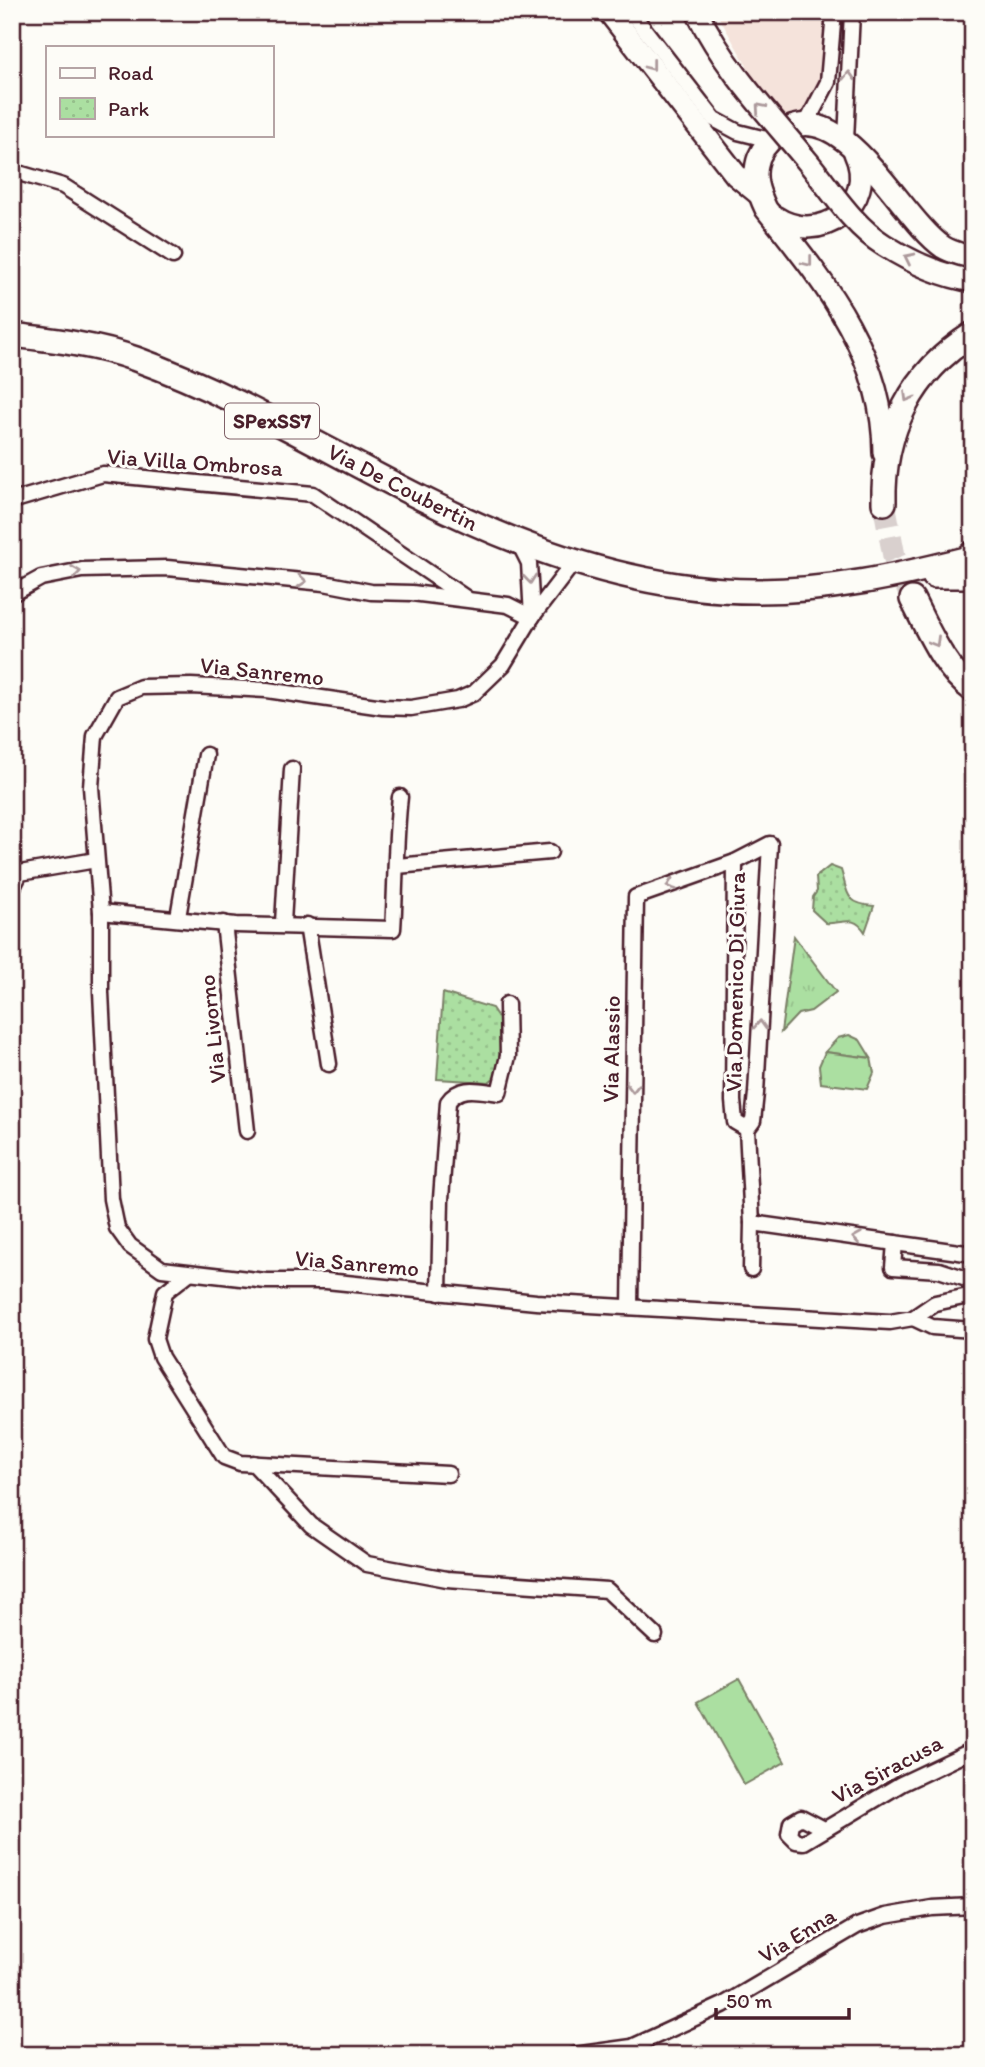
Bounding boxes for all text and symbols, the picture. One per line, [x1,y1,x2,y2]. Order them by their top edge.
legend [46,46,273,136]
one-way arrow [643,57,655,70]
text: Road [108,60,154,85]
one-way arrow [841,70,856,81]
text: Park [108,96,150,121]
one-way arrow [756,103,768,116]
one-way arrow [904,252,916,266]
one-way arrow [800,255,813,267]
one-way arrow [903,390,916,403]
road number: SPexSS7 [225,404,319,438]
street label: Via De Coubertin [323,437,483,537]
street label: Via Villa Ombrosa [106,442,284,482]
one-way arrow [70,565,82,580]
one-way arrow [297,573,308,588]
one-way arrow [522,574,537,585]
one-way arrow [926,634,939,647]
street label: Via Sanremo [199,651,325,691]
street label: Via Domenico Di Giura [719,872,751,1092]
one-way arrow [665,877,677,891]
street label: Via Livorno [192,973,232,1085]
street label: Via Alassio [596,995,626,1103]
one-way arrow [752,1019,767,1030]
one-way arrow [626,1083,641,1094]
one-way arrow [851,1230,862,1245]
street label: Via Sanremo [294,1244,420,1282]
street label: Via Siracusa [827,1728,947,1810]
street label: Via Enna [753,1901,841,1969]
scale bar [716,1976,848,2020]
text: 50 m [726,1988,773,2013]

